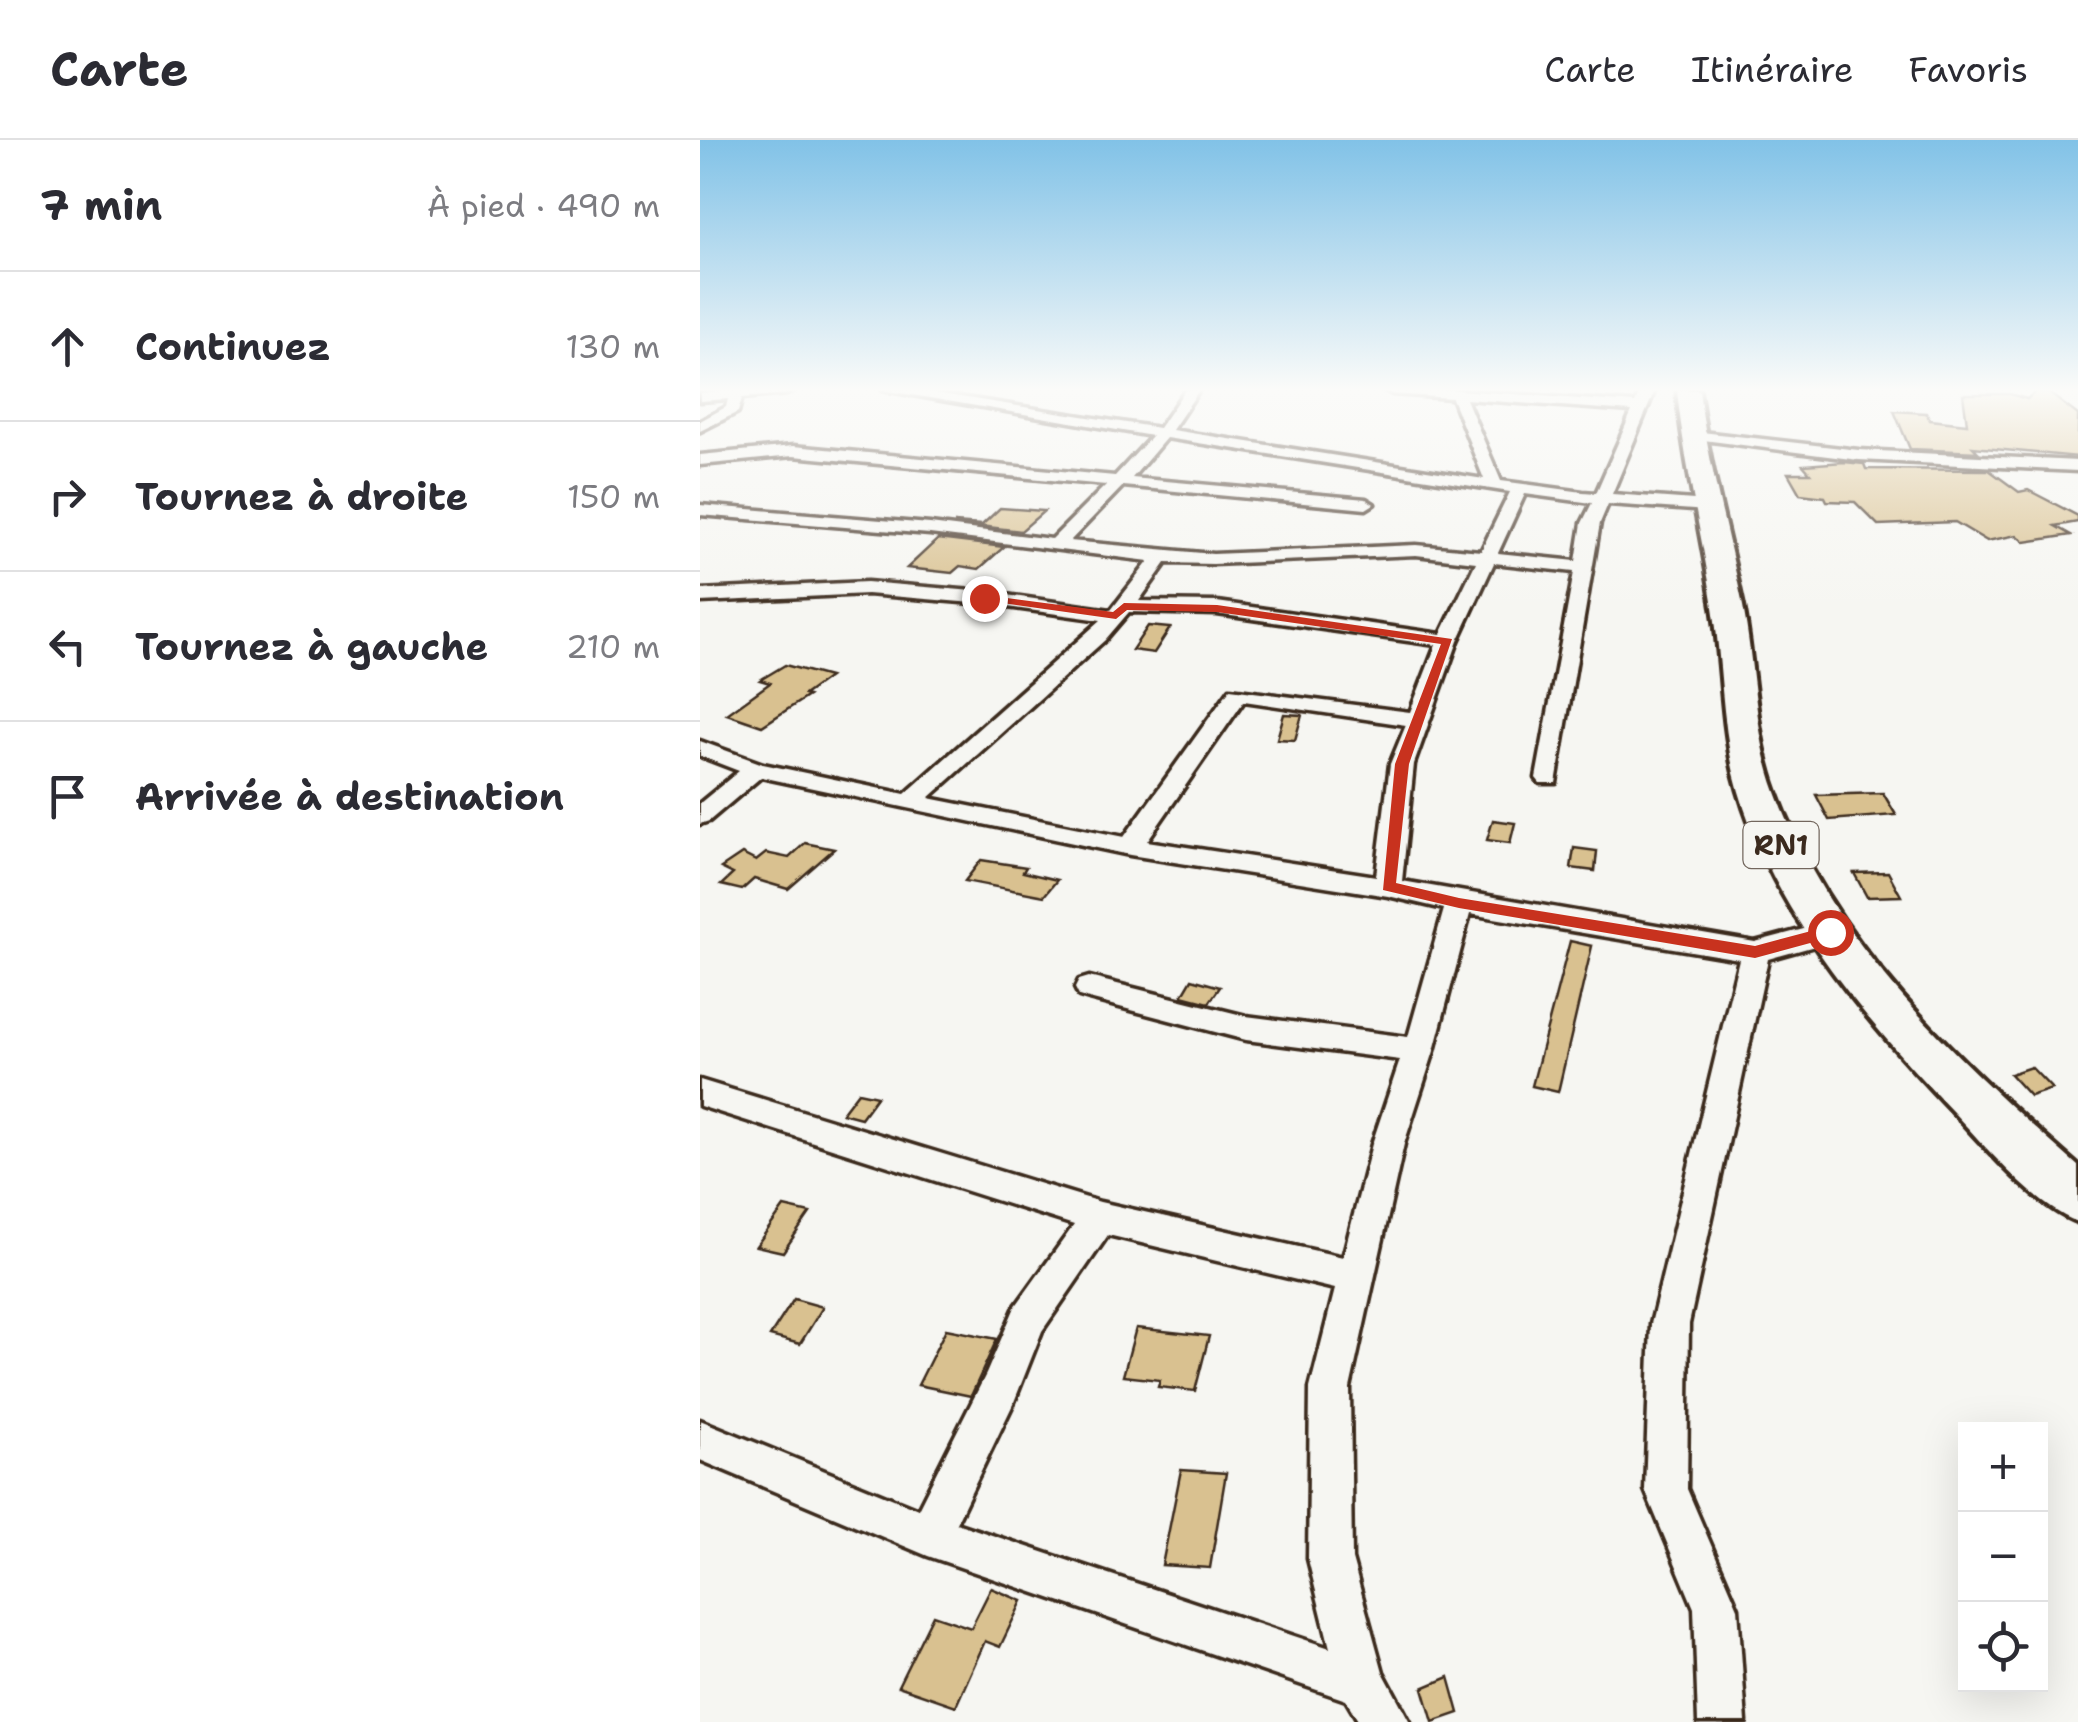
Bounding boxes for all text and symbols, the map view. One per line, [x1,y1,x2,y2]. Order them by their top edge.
text: Carte [50,37,189,101]
text: Carte [1544,46,1636,93]
text: Itinéraire [1691,46,1854,93]
text: Favoris [1909,46,2028,93]
text: 7 min [40,177,162,233]
text: À pied · 490 m [427,184,660,227]
icon: ahead [40,319,95,374]
text: Continuez [135,321,331,372]
text: 130 m [565,325,660,368]
icon: right [40,469,95,524]
text: Tournez à droite [135,471,468,522]
text: 150 m [567,475,660,518]
route end [962,576,1008,622]
icon: left [40,619,95,674]
text: Tournez à gauche [135,621,488,672]
text: 210 m [566,625,660,668]
icon: arrive [40,769,95,824]
text: Arrivée à destination [135,771,564,822]
road number: RN1 [1744,822,1818,868]
route start [1808,910,1854,956]
map controls [1958,1422,2048,1692]
button: + [1958,1422,2048,1512]
button: − [1958,1512,2048,1602]
button: locate [1958,1602,2048,1692]

